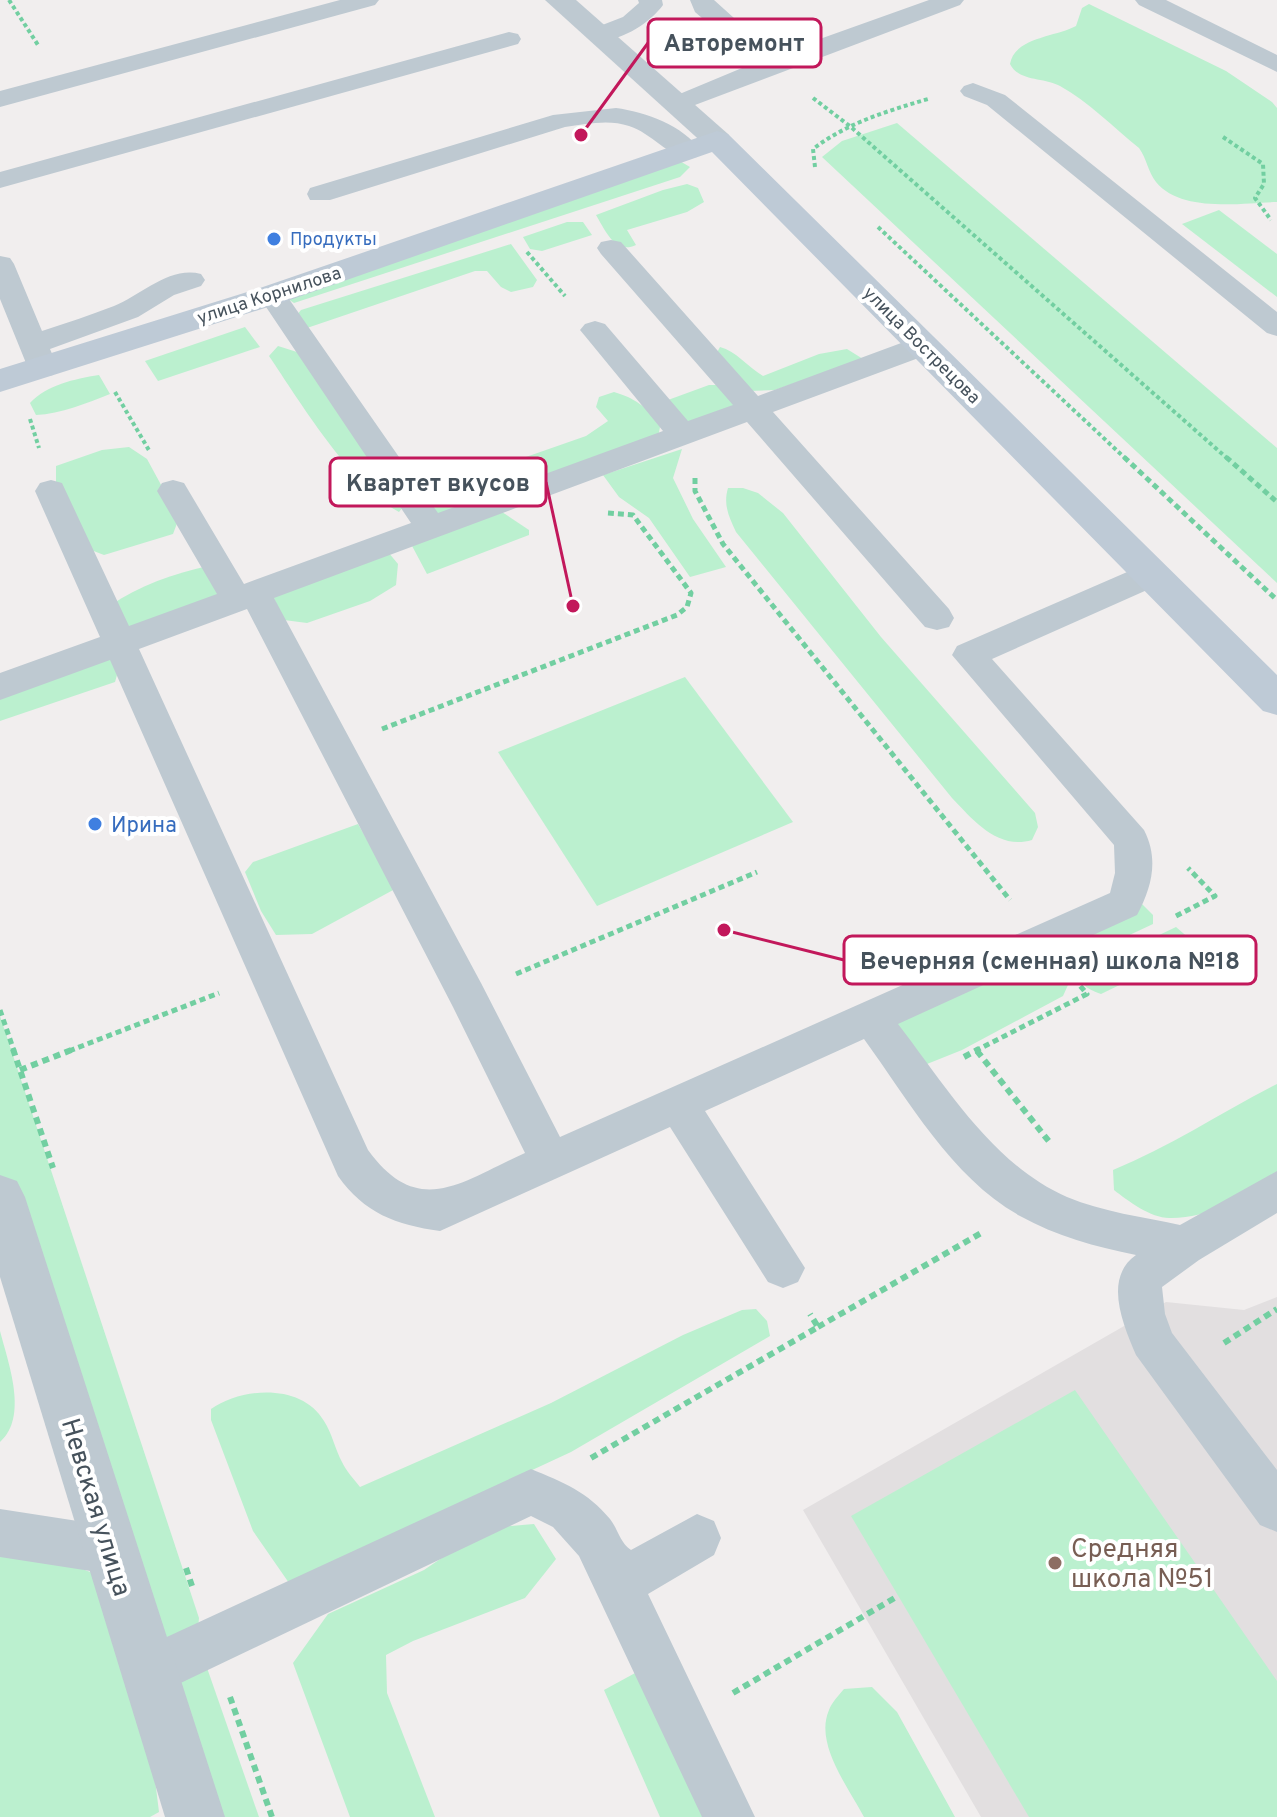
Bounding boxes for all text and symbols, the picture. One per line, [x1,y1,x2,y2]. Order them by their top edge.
callout: Авторемонт [648,19,821,67]
text: Авторемонт [664,30,804,60]
place label: Продукты [290,229,377,252]
marker: Продукты [265,230,283,248]
street label: улица Корнилова [194,262,344,331]
street label: улица Вострецова [857,283,984,410]
callout: Квартет вкусов [330,458,546,506]
text: Квартет вкусов [346,470,530,500]
place label: Ирина [111,813,177,840]
marker: Ирина [86,815,104,833]
callout: Вечерняя (сменная) школа №18 [844,936,1256,984]
text: Вечерняя (сменная) школа №18 [860,948,1240,978]
street label: Невская улица [52,1415,137,1601]
place label: Средняя школа №51 [1071,1534,1213,1597]
marker: Средняя школа №51 [1046,1554,1064,1572]

